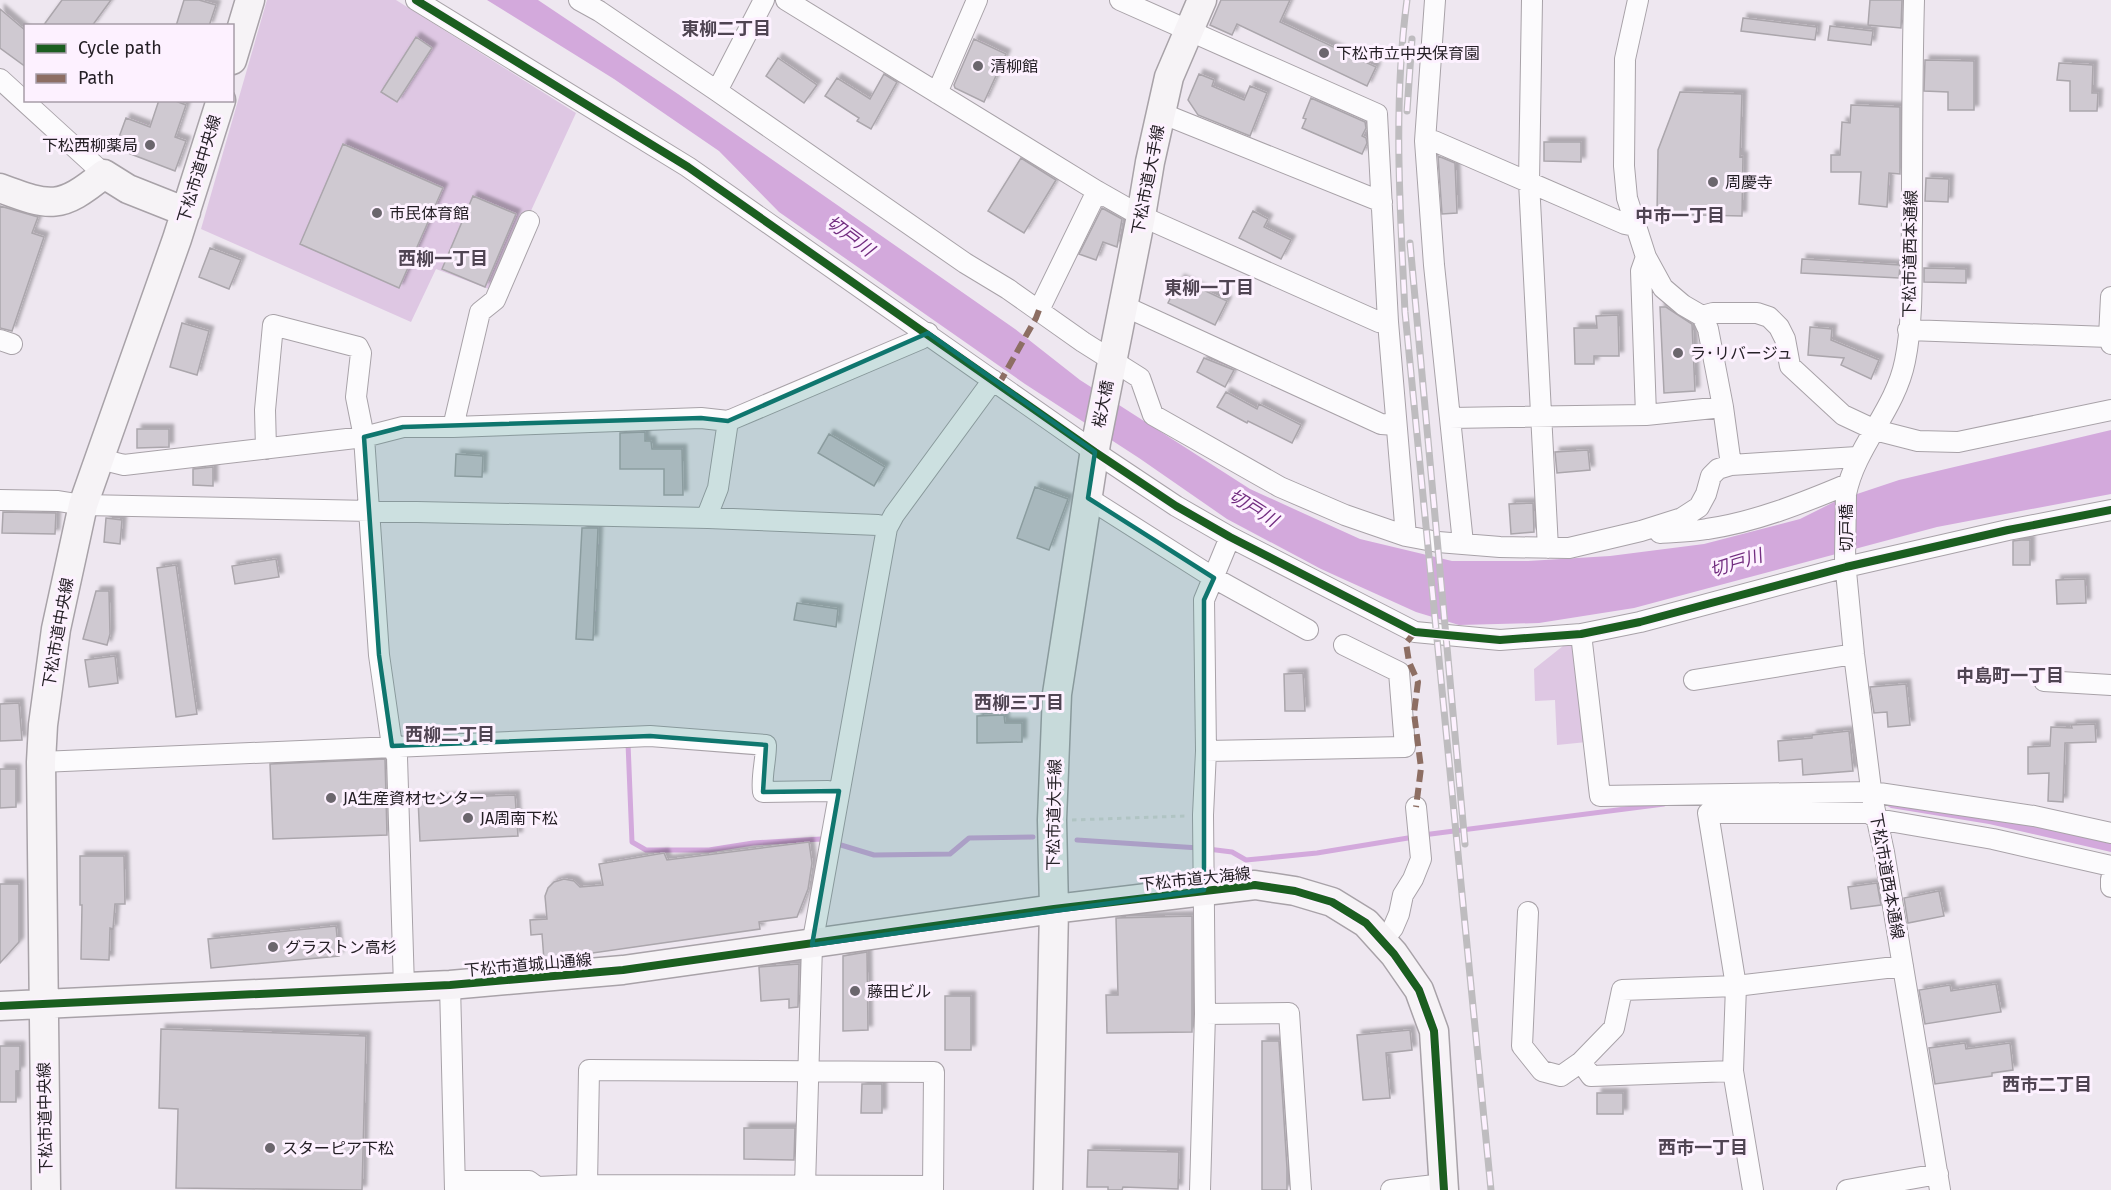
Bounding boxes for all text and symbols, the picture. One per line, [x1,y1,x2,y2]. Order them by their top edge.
district label: 東柳二丁目 [681,18,771,40]
legend [24,24,234,102]
text: Cycle path [78,37,162,59]
place label: 下松市立中央保育園 [1336,44,1480,63]
marker: 下松市立中央保育園 [1317,46,1331,60]
place label: 清柳館 [990,57,1038,76]
marker: 清柳館 [971,59,985,73]
text: Path [78,67,114,89]
street label: 下松市道中央線 [174,113,224,225]
street label: 下松市道大手線 [1128,123,1168,237]
place label: 下松西柳薬局 [42,136,138,155]
marker: 下松西柳薬局 [143,138,157,152]
place label: 周慶寺 [1725,173,1773,192]
marker: 周慶寺 [1706,175,1720,189]
street label: 下松市道西本通線 [1899,190,1921,318]
place label: 市民体育館 [389,204,469,223]
district label: 中市一丁目 [1635,205,1725,227]
marker: 市民体育館 [370,206,384,220]
water label: 切戸川 [822,211,880,262]
district label: 西柳一丁目 [398,248,488,270]
district label: 東柳一丁目 [1164,277,1254,299]
place label: ラ･リバージュ [1690,344,1793,363]
marker: ラ･リバージュ [1671,346,1685,360]
street label: 桜大橋 [1089,379,1117,429]
water label: 切戸川 [1224,484,1283,533]
street label: 切戸橋 [1837,504,1856,552]
water label: 切戸川 [1707,544,1767,581]
street label: 下松市道中央線 [39,576,77,690]
district label: 中島町一丁目 [1956,665,2064,687]
district label: 西柳三丁目 [974,692,1064,714]
district label: 西柳二丁目 [405,724,495,746]
street label: 下松市道大手線 [1044,759,1064,871]
place label: JA生産資材センター [343,789,485,808]
marker: JA生産資材センター [324,791,338,805]
place label: JA周南下松 [480,809,558,828]
marker: JA周南下松 [461,811,475,825]
street label: 下松市道西本通線 [1867,811,1907,941]
street label: 下松市道大海線 [1138,864,1252,894]
place label: グラストン高杉 [285,938,397,957]
marker: グラストン高杉 [266,940,280,954]
street label: 下松市道城山通線 [463,950,593,980]
place label: 藤田ビル [867,982,931,1001]
marker: 藤田ビル [848,984,862,998]
street label: 下松市道中央線 [35,1062,55,1174]
district label: 西市二丁目 [2002,1074,2092,1096]
district label: 西市一丁目 [1658,1137,1748,1159]
place label: スターピア下松 [282,1139,394,1158]
marker: スターピア下松 [263,1141,277,1155]

